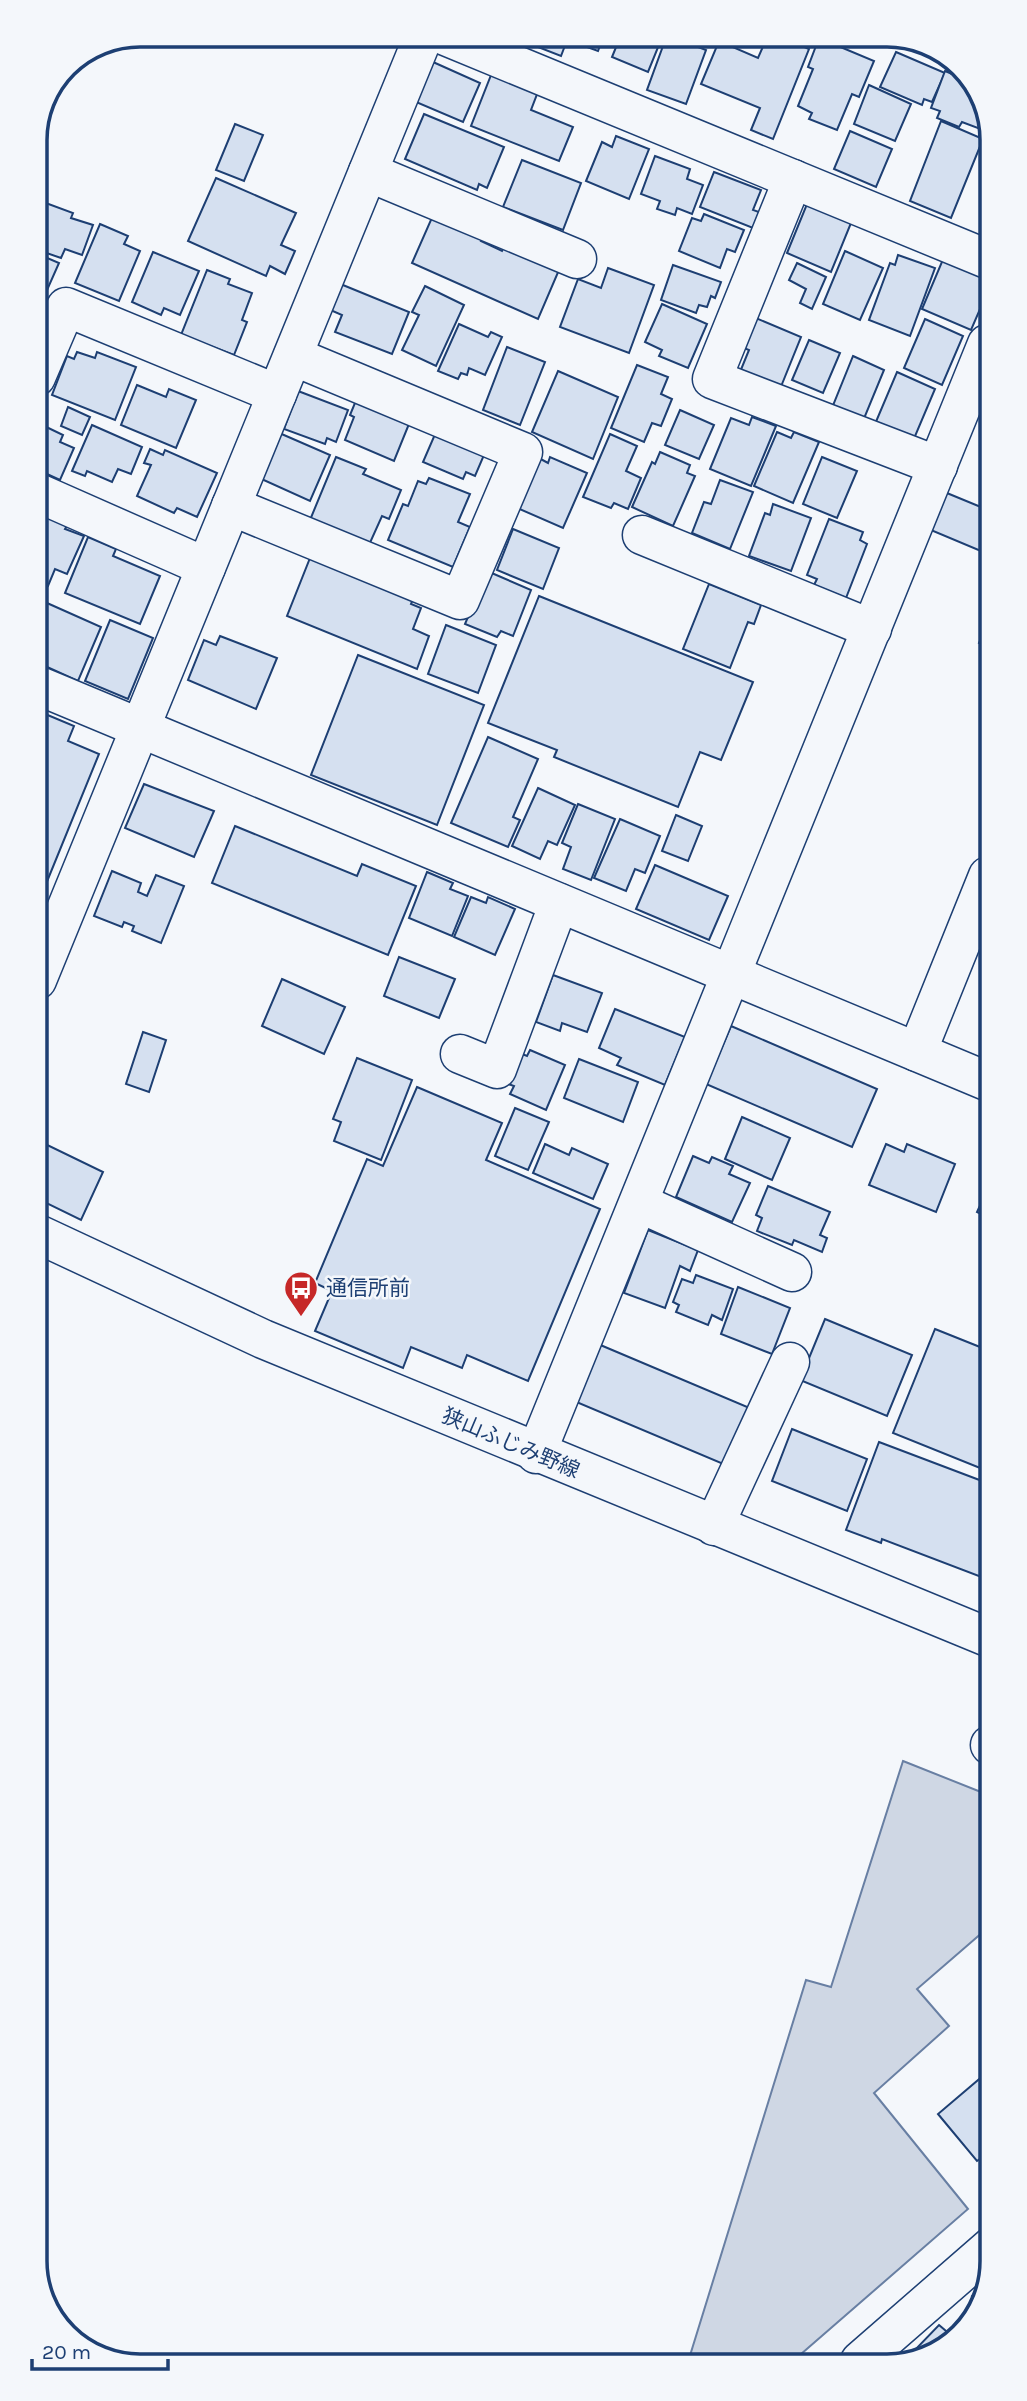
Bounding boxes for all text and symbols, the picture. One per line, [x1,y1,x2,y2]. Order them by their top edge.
bus stop icon: 通信所前 [282,1269,320,1318]
place label: 通信所前 [326,1276,410,1300]
street label: 狭山ふじみ野線 [439,1403,583,1483]
scale bar [32,2328,168,2372]
text: 20 m [42,2340,91,2364]

